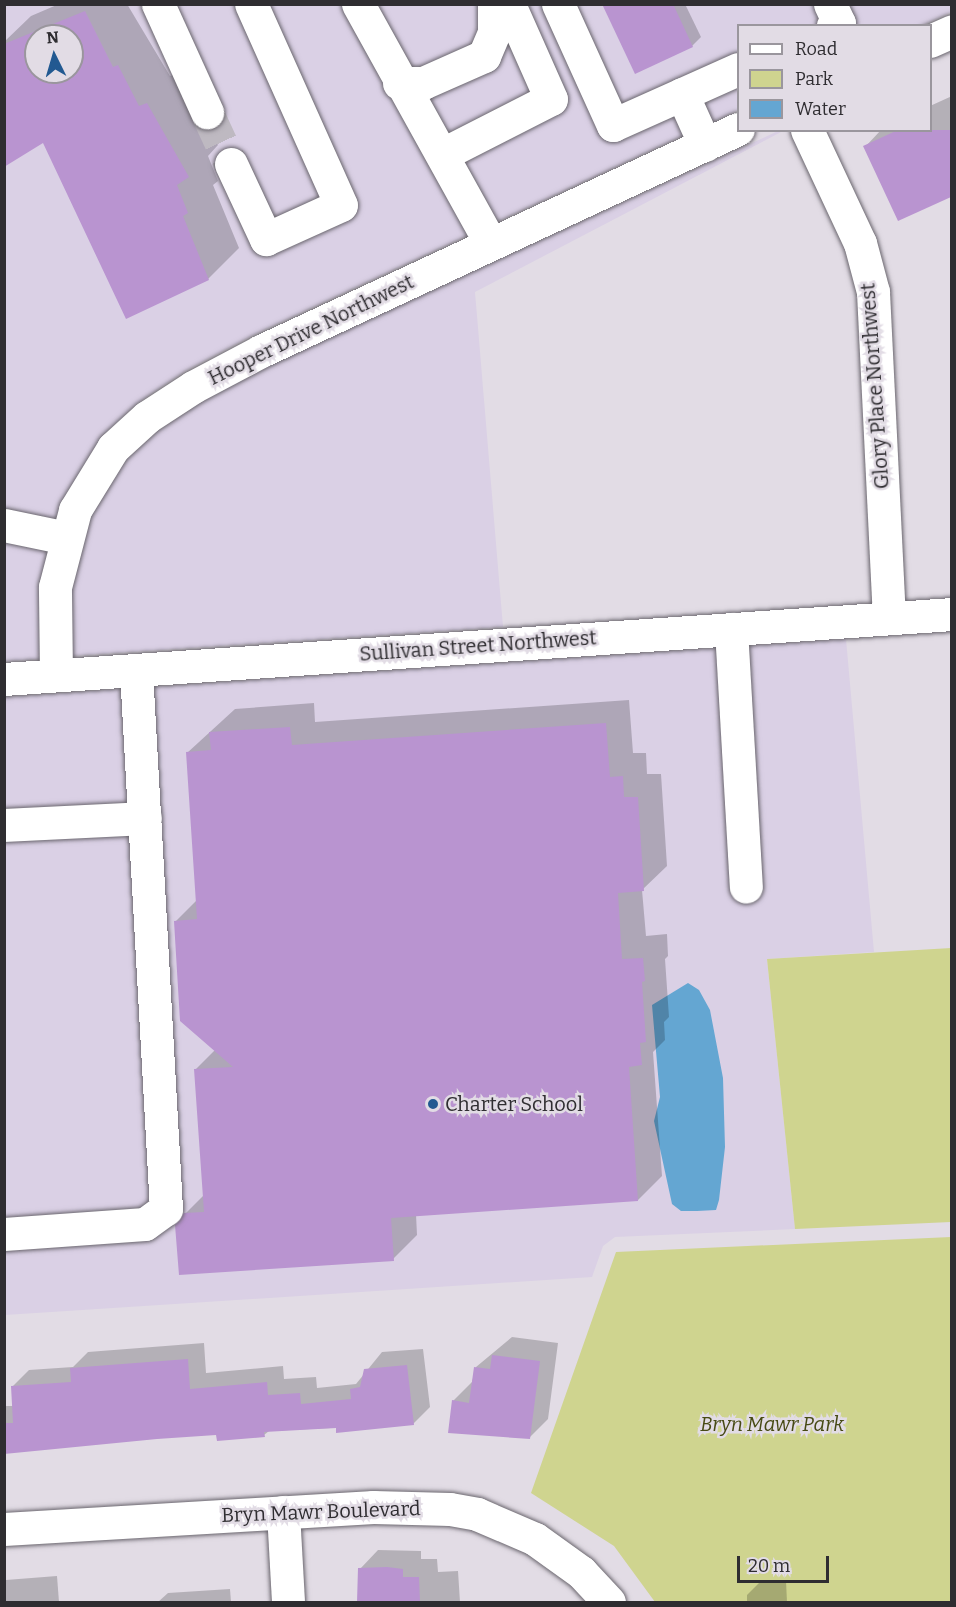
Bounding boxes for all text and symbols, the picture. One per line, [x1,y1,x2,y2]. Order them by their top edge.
north arrow [24,24,84,84]
legend [737,24,932,132]
text: N [46,28,60,48]
text: Road [795,38,837,60]
text: Park [795,68,833,90]
text: Water [795,98,846,120]
street label: Hooper Drive Northwest [204,270,418,390]
street label: Glory Place Northwest [856,282,894,490]
street label: Sullivan Street Northwest [359,626,597,666]
place label: Charter School [445,1092,583,1116]
marker: Charter School [426,1097,440,1111]
park label: Bryn Mawr Park [700,1412,844,1436]
street label: Bryn Mawr Boulevard [221,1497,421,1527]
scale bar [740,1544,832,1582]
text: 20 m [748,1555,790,1577]

